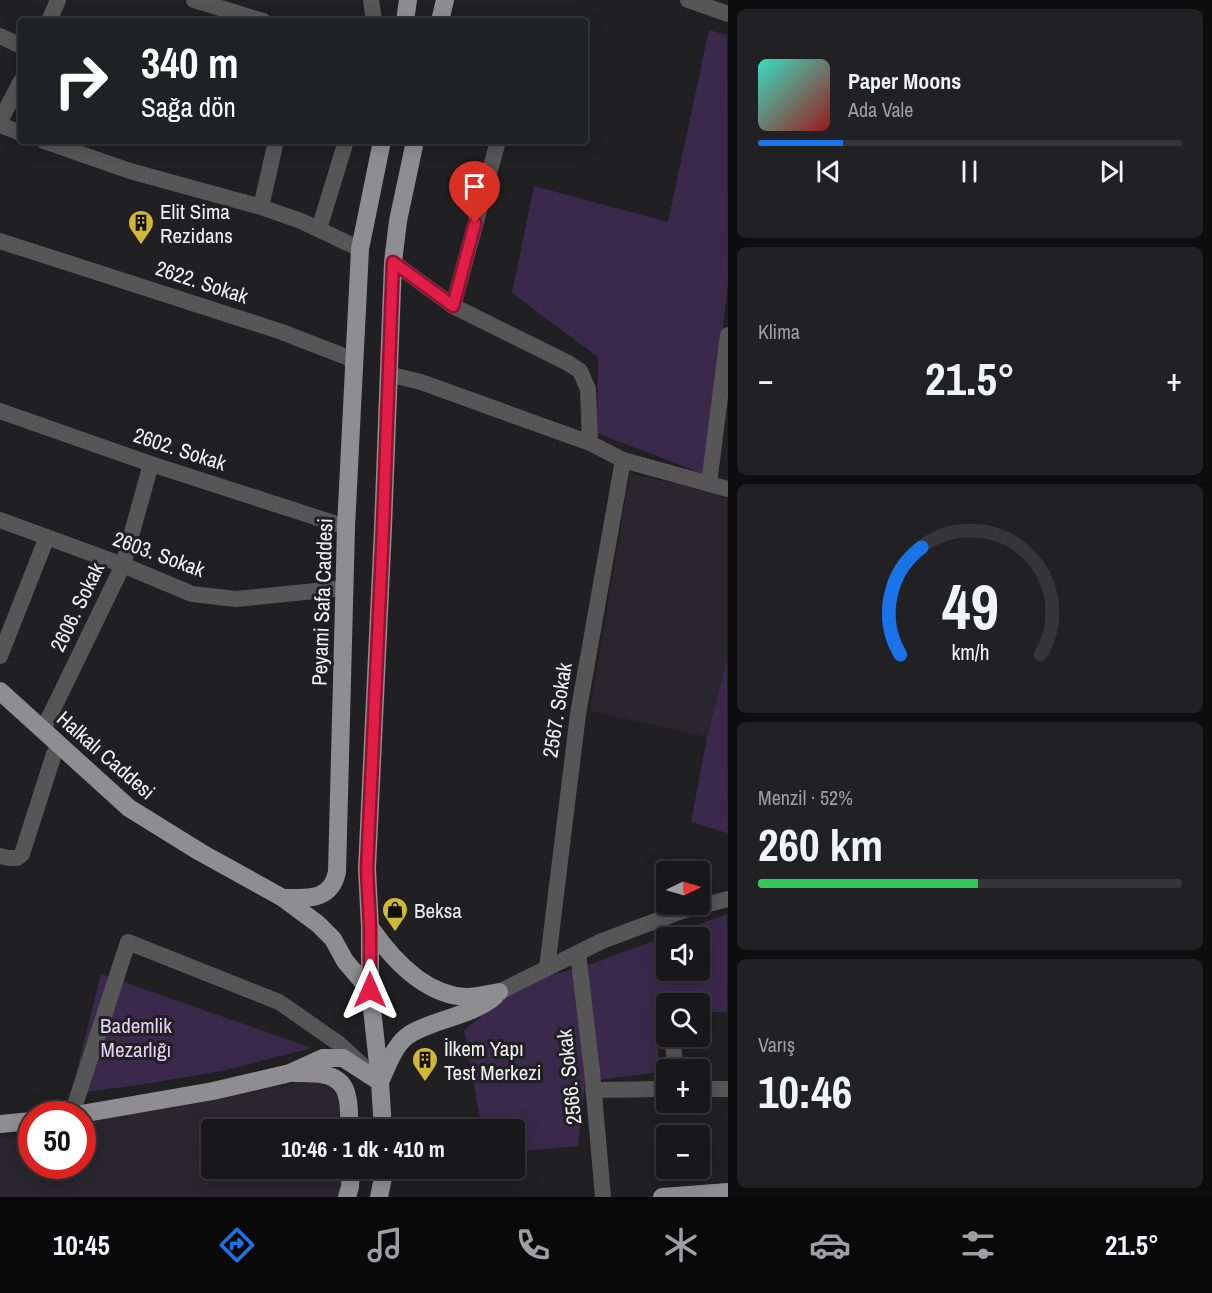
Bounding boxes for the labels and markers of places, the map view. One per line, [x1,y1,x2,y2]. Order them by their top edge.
pin [449,161,500,223]
place label: Elit Sima Rezidans [160,197,233,250]
building icon: Elit Sima Rezidans [126,208,156,246]
shop icon: Beksa [380,895,410,933]
place label: Beksa [414,896,462,925]
place label: İlkem Yapı Test Merkezi [444,1034,542,1087]
building icon: İlkem Yapı Test Merkezi [410,1045,440,1083]

